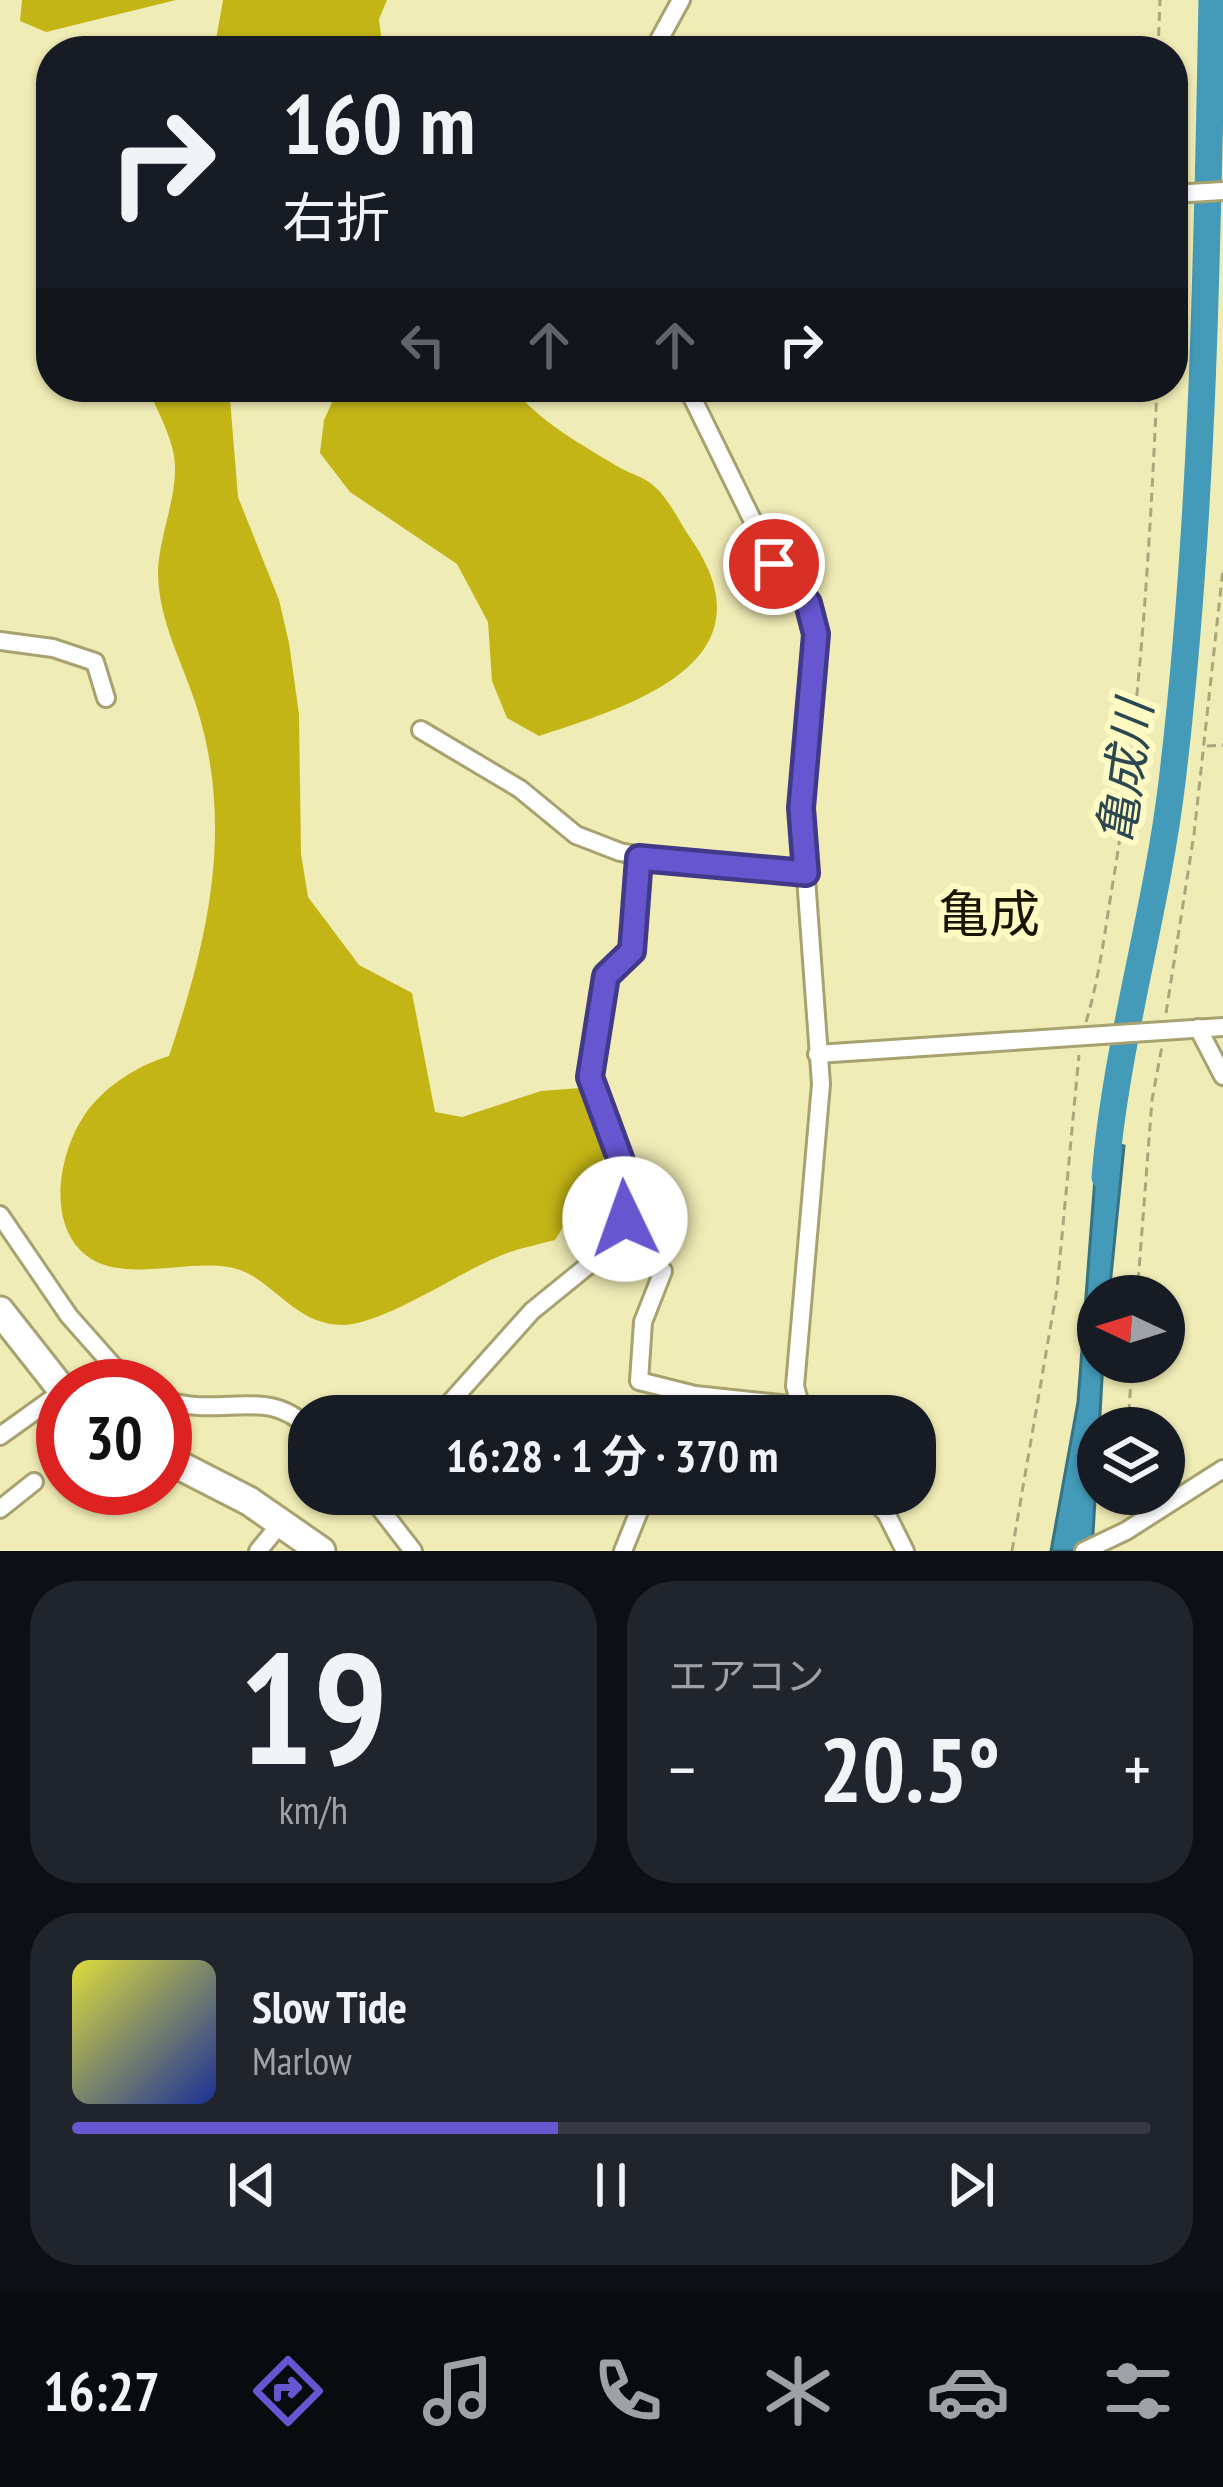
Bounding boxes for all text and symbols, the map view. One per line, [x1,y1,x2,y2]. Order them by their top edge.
text: 160 m [282,68,475,177]
icon: right [84,84,240,240]
text: 右折 [282,182,390,252]
icon: left [390,312,456,378]
icon: ahead [516,312,582,378]
icon: ahead [642,312,708,378]
icon: right [768,312,834,378]
pin [723,513,825,615]
icon: arrive [741,531,807,597]
water label: 亀成川 [1083,691,1165,848]
district label: 亀成 [938,880,1040,946]
position arrow [562,1156,688,1282]
north arrow [1077,1275,1185,1383]
map controls [1077,1275,1185,1515]
speed limit sign: 30 [36,1359,192,1515]
button: layers [1077,1407,1185,1515]
text: 16:28 · 1 分 · 370 m [446,1426,778,1484]
text: 19 [239,1605,388,1807]
text: エアコン [669,1650,825,1701]
text: 20.5° [819,1710,1000,1827]
text: − [669,1726,696,1811]
text: + [1124,1726,1151,1811]
text: km/h [279,1784,348,1835]
text: Slow Tide [252,1977,407,2035]
text: Marlow [252,2035,352,2086]
icon: previous [219,2152,285,2218]
icon: pause [578,2152,644,2218]
icon: next [938,2152,1004,2218]
icon: directions [246,2349,330,2433]
icon: music [416,2349,500,2433]
icon: phone [586,2349,670,2433]
icon: climate [756,2349,840,2433]
icon: car [926,2349,1010,2433]
icon: filters [1096,2349,1180,2433]
text: 16:27 [43,2356,160,2426]

